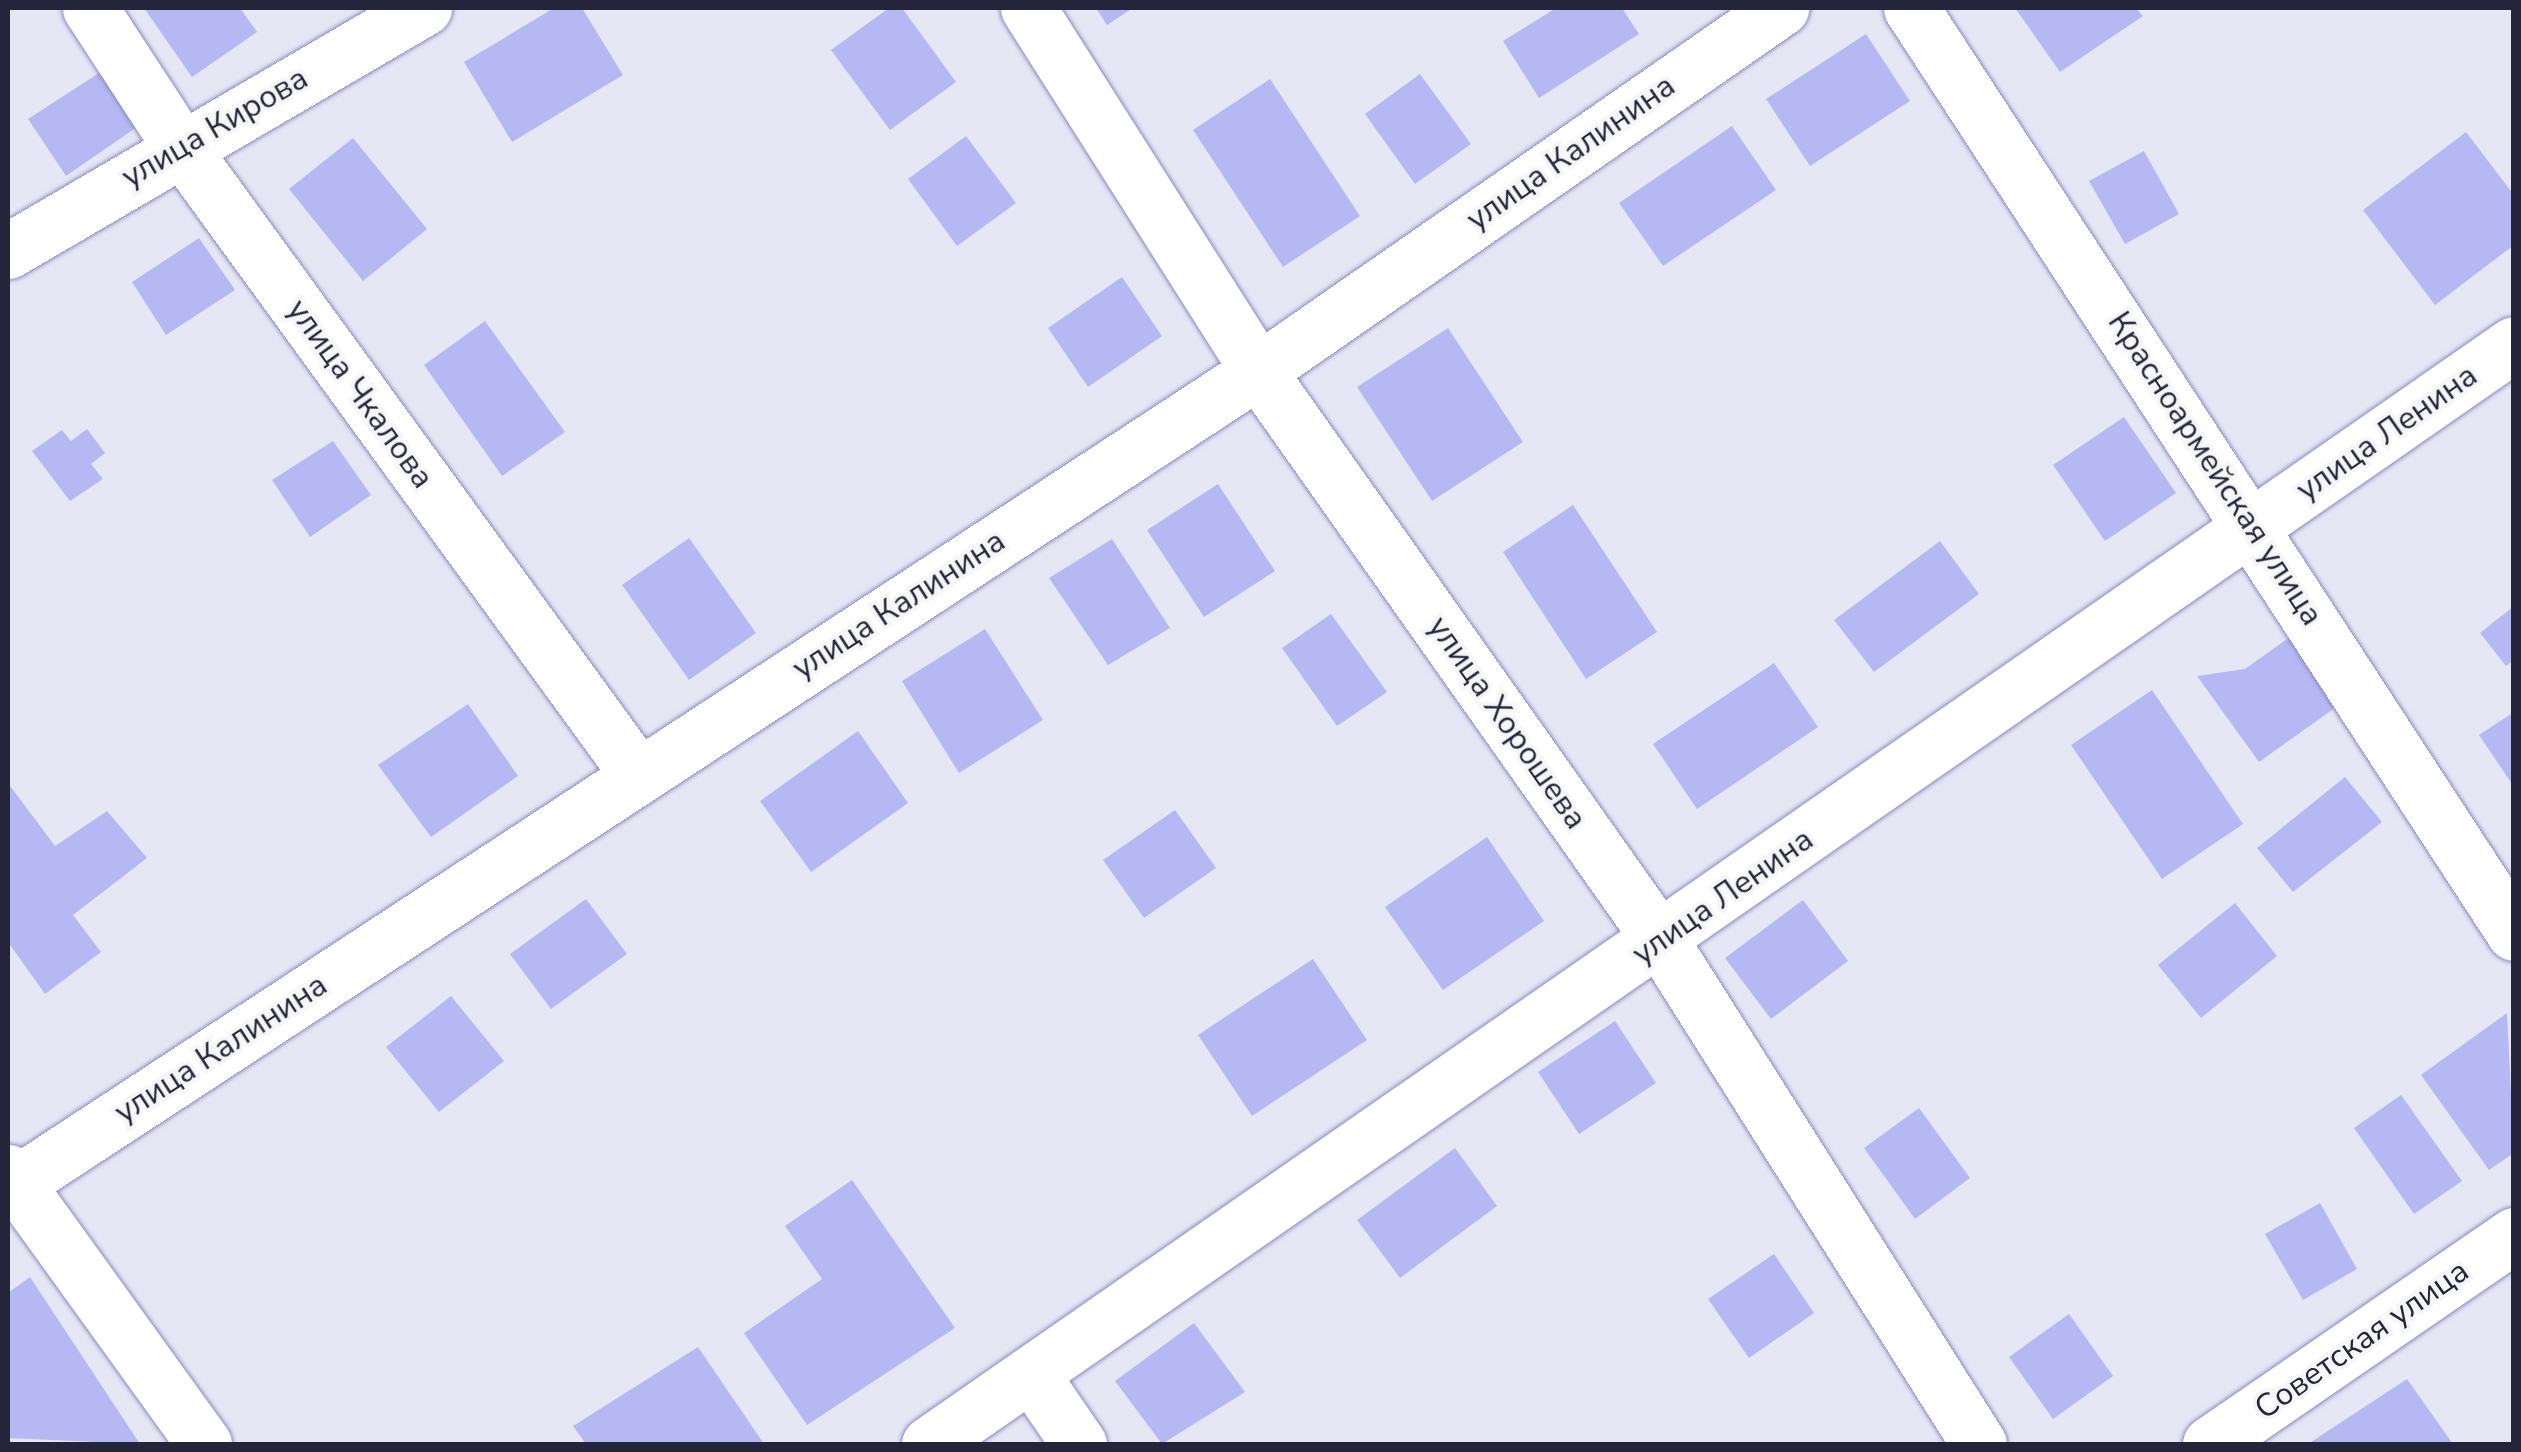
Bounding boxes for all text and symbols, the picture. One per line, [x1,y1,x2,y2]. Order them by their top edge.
street label: улица Кирова [115,59,315,197]
street label: улица Калинина [1459,67,1683,239]
street label: улица Чкалова [279,292,441,496]
street label: Красноармейская улица [2099,305,2331,633]
street label: улица Ленина [2289,356,2485,510]
street label: улица Калинина [785,522,1013,688]
street label: улица Хорошева [1419,609,1595,837]
street label: улица Ленина [1625,820,1821,974]
street label: улица Калинина [107,966,335,1132]
street label: Советская улица [2248,1252,2476,1428]

